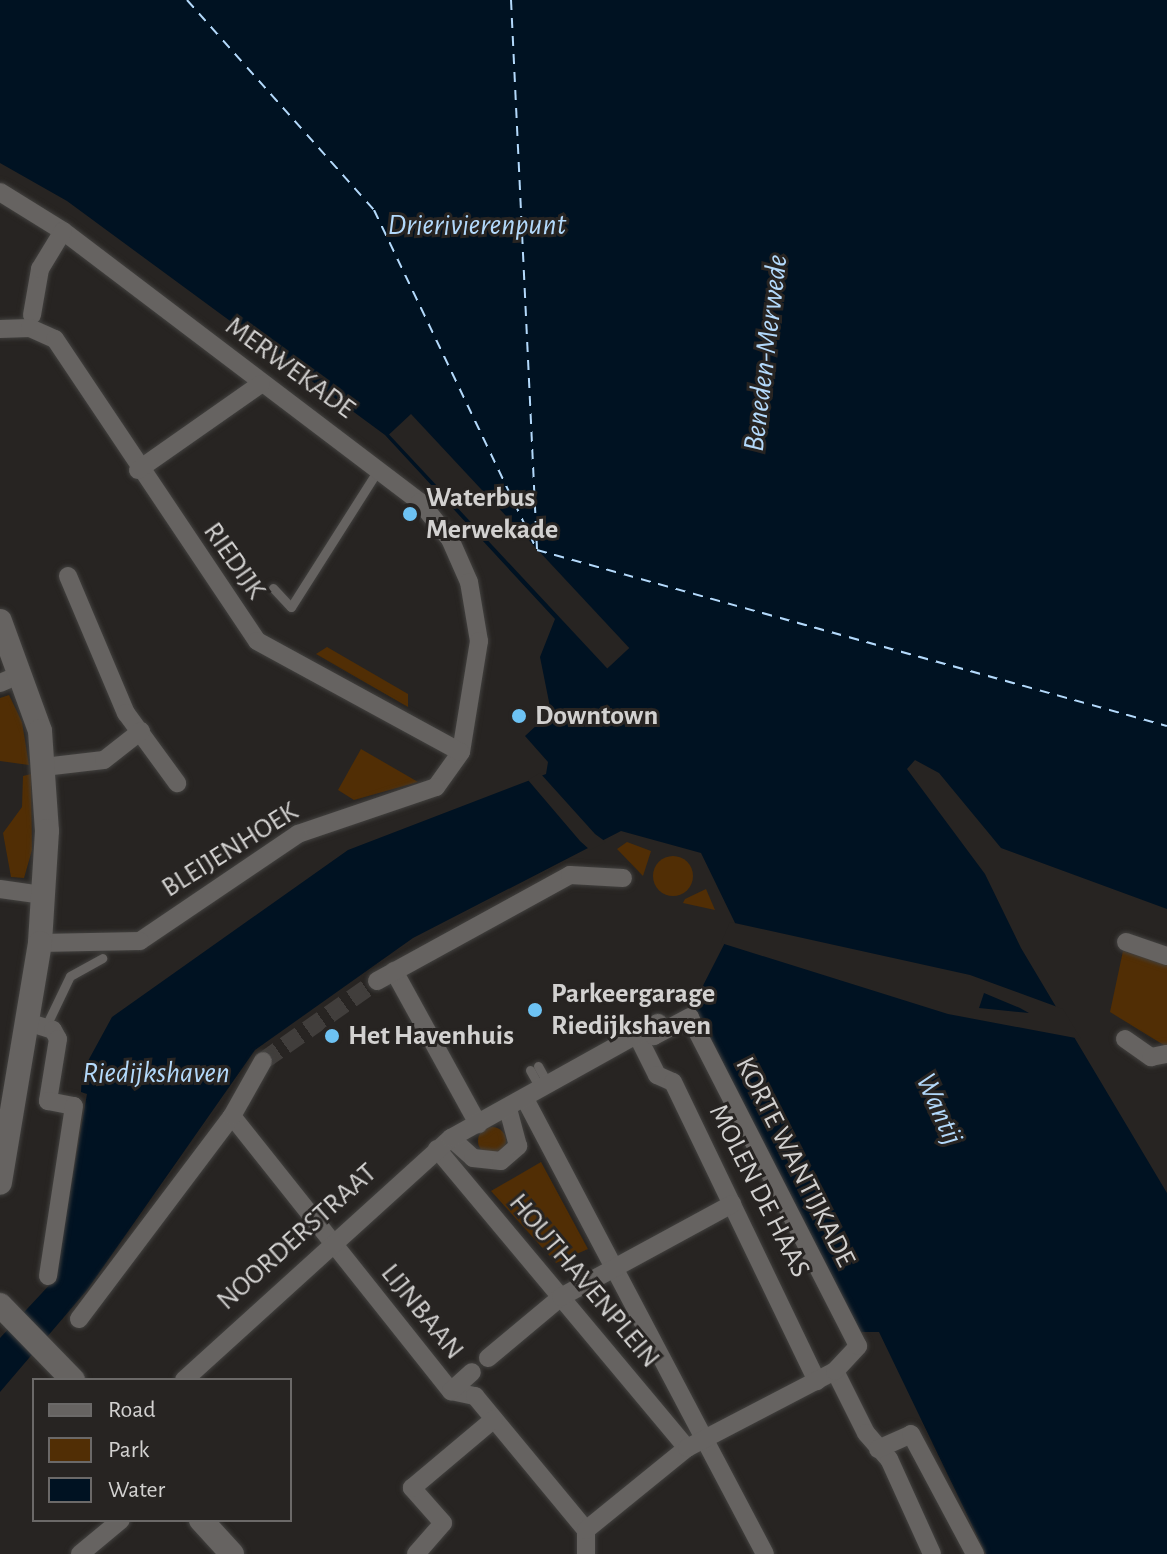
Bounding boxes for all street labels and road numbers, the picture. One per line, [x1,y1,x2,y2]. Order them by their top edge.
street label: MERWEKADE [219,310,361,426]
street label: RIEDIJK [196,516,272,606]
street label: BLEIJENHOEK [156,795,304,905]
street label: KORTE WANTIJKADE [728,1051,862,1273]
street label: MOLEN DE HAAS [701,1099,817,1283]
street label: NOORDERSTRAAT [210,1156,384,1318]
street label: HOUTHAVENPLEIN [501,1187,667,1375]
street label: LIJNBAAN [373,1257,471,1367]

